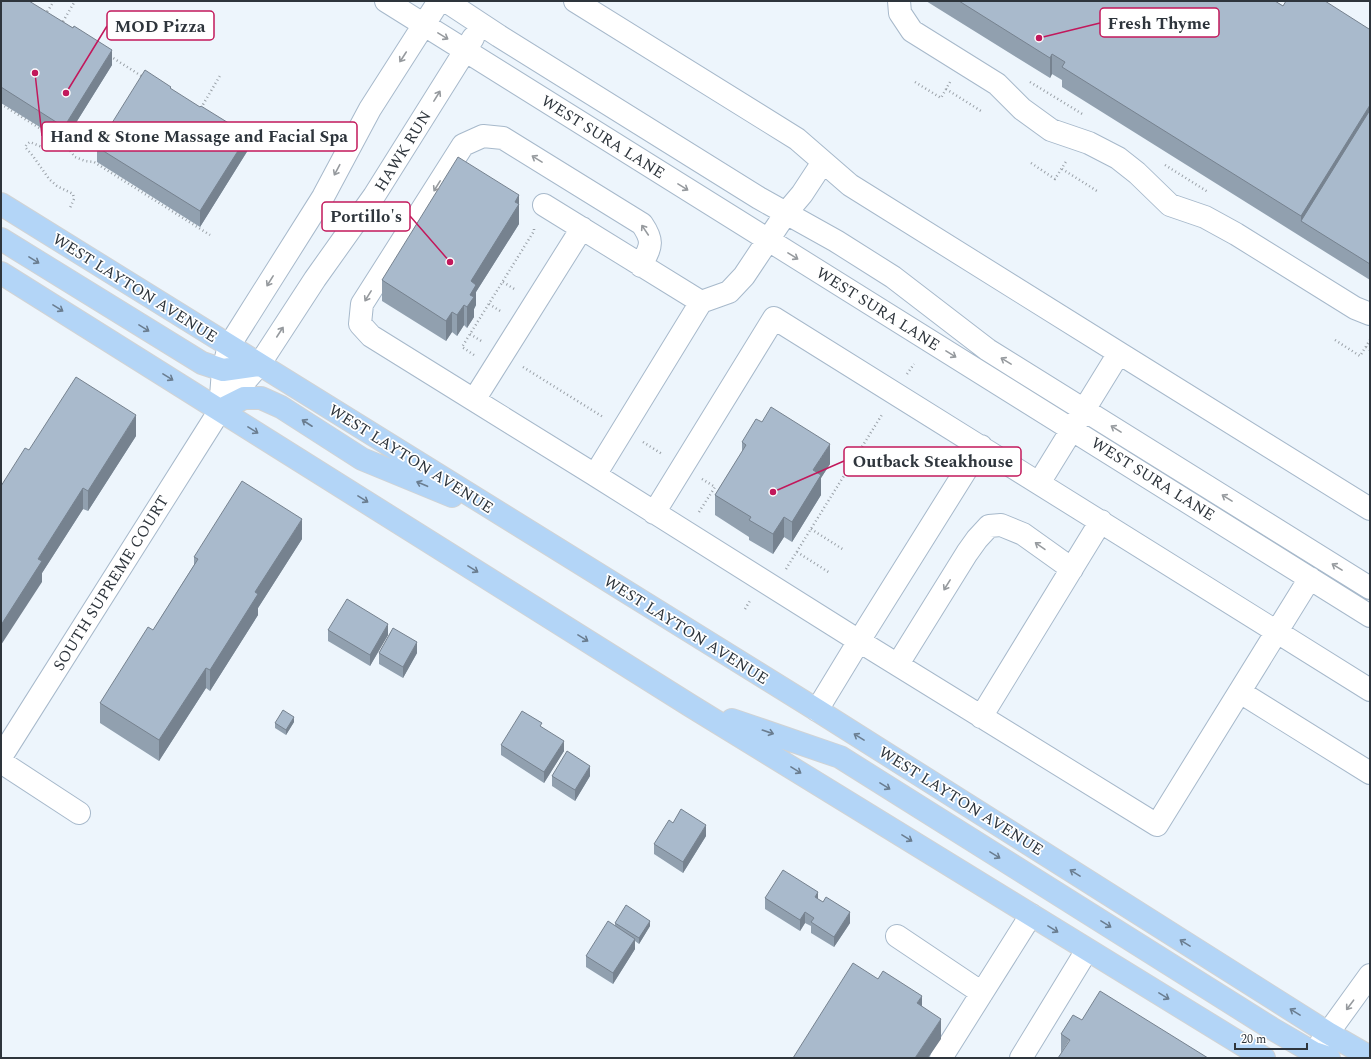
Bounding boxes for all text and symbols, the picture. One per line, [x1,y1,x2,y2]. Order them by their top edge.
callout: Fresh Thyme [1100,8,1219,37]
callout: MOD Pizza [107,11,214,40]
text: Fresh Thyme [1108,11,1210,37]
text: MOD Pizza [114,14,206,40]
one-way arrow [437,32,448,40]
one-way arrow [398,52,407,63]
street label: WEST SURA LANE [536,89,670,185]
one-way arrow [433,91,441,102]
street label: HAWK RUN [369,106,437,196]
callout: Hand & Stone Massage and Facial Spa [42,122,357,151]
text: Hand & Stone Massage and Facial Spa [50,124,348,150]
one-way arrow [531,155,543,163]
one-way arrow [333,164,341,176]
one-way arrow [433,180,441,191]
one-way arrow [677,183,688,191]
callout: Portillo's [322,202,410,231]
text: Portillo's [330,204,402,230]
one-way arrow [641,225,649,236]
street label: WEST LAYTON AVENUE [48,227,222,349]
one-way arrow [787,253,799,261]
one-way arrow [28,256,40,264]
street label: WEST SURA LANE [811,261,945,357]
one-way arrow [266,275,274,287]
one-way arrow [363,290,372,301]
one-way arrow [52,305,64,313]
one-way arrow [138,325,150,333]
one-way arrow [276,327,284,338]
one-way arrow [945,350,956,358]
one-way arrow [1001,357,1012,365]
one-way arrow [162,373,173,381]
street label: WEST LAYTON AVENUE [324,398,498,520]
one-way arrow [301,419,313,427]
one-way arrow [1110,425,1122,433]
one-way arrow [247,427,259,435]
street label: WEST SURA LANE [1086,431,1220,527]
callout: Outback Steakhouse [844,447,1021,476]
text: Outback Steakhouse [853,449,1013,475]
one-way arrow [416,480,428,487]
street label: SOUTH SUPREME COURT [47,490,175,675]
one-way arrow [1221,494,1233,502]
one-way arrow [357,496,369,504]
one-way arrow [1035,542,1046,550]
one-way arrow [1332,563,1343,571]
one-way arrow [467,565,479,573]
street label: WEST LAYTON AVENUE [599,569,773,691]
one-way arrow [943,579,951,590]
one-way arrow [577,634,589,642]
one-way arrow [761,729,773,737]
one-way arrow [853,732,865,740]
street label: WEST LAYTON AVENUE [874,740,1048,862]
one-way arrow [790,766,801,774]
one-way arrow [879,782,890,790]
one-way arrow [901,835,913,843]
one-way arrow [989,851,1000,859]
one-way arrow [1070,869,1081,878]
one-way arrow [1100,920,1111,928]
one-way arrow [1047,925,1059,933]
one-way arrow [1179,938,1191,946]
one-way arrow [1158,993,1170,1001]
one-way arrow [1345,999,1354,1010]
one-way arrow [1290,1008,1301,1016]
scale bar [1235,1025,1307,1051]
text: 20 m [1241,1030,1266,1049]

